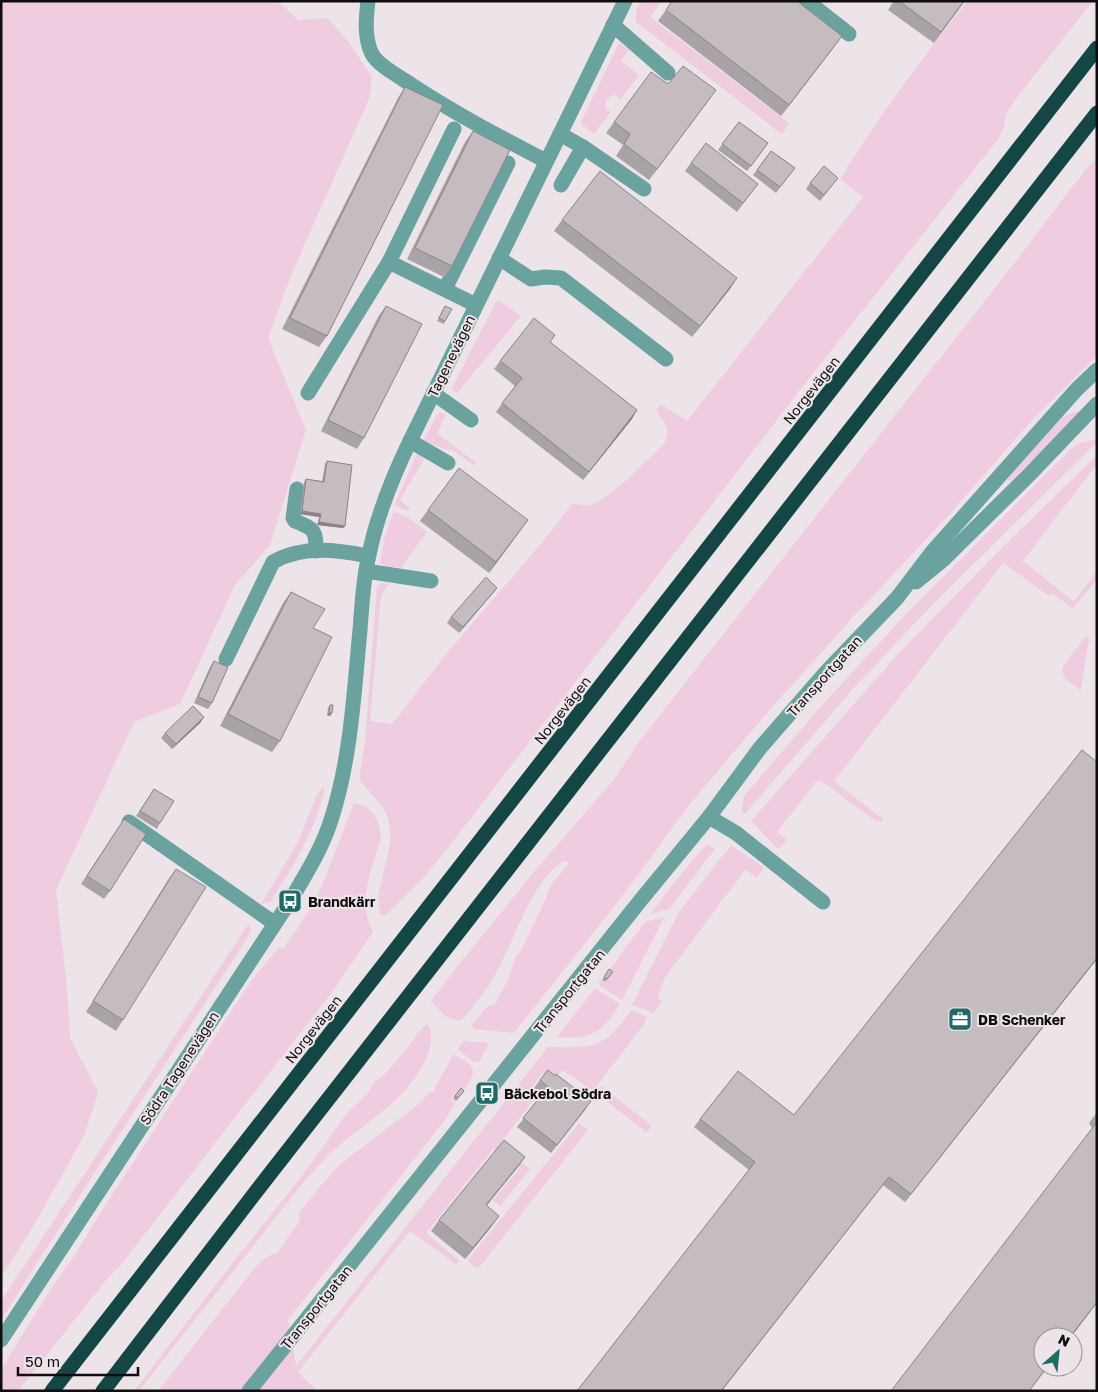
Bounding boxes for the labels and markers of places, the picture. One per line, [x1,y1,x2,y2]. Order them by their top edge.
bus stop icon: Brandkärr [277,888,303,914]
place label: Brandkärr [308,893,376,910]
office icon: DB Schenker [947,1006,973,1032]
place label: DB Schenker [978,1011,1066,1028]
bus stop icon: Bäckebol Södra [474,1080,500,1106]
place label: Bäckebol Södra [504,1085,611,1102]

